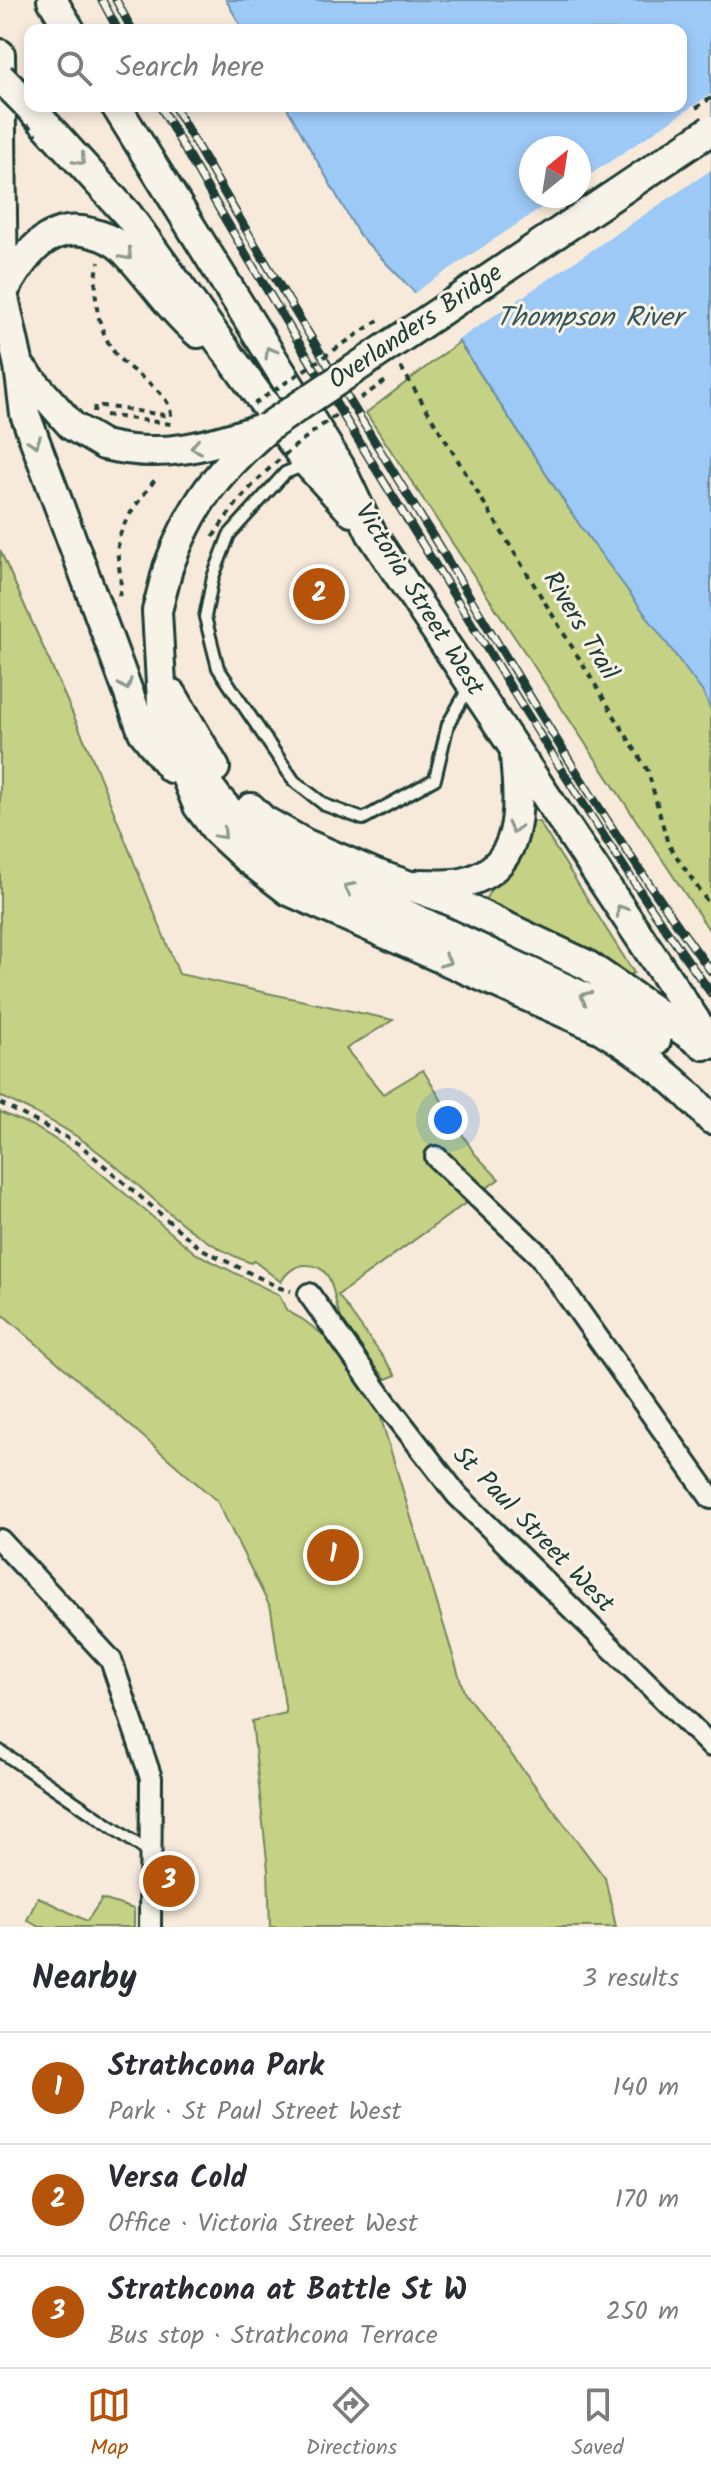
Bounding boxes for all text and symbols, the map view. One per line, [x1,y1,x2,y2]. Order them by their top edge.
search box [24,24,687,112]
text: Search here [116,44,264,92]
icon: search [52,46,96,90]
north arrow [519,136,591,208]
one-way arrow [70,151,85,165]
one-way arrow [118,246,132,261]
street label: Overlanders Bridge [320,253,512,401]
water label: Thompson River [496,296,688,341]
one-way arrow [265,346,280,361]
one-way arrow [26,434,42,448]
one-way arrow [190,438,203,455]
street label: Victoria Street West [343,495,496,705]
street label: Rivers Trail [531,563,629,689]
pin: 2 [293,564,345,624]
one-way arrow [116,677,133,691]
one-way arrow [506,821,523,835]
one-way arrow [212,825,227,839]
one-way arrow [342,882,357,898]
one-way arrow [616,904,631,918]
one-way arrow [438,951,452,968]
one-way arrow [578,991,593,1007]
your location [428,1100,468,1140]
street label: St Paul Street West [442,1436,625,1624]
pin: 1 [307,1525,359,1585]
pin: 3 [143,1851,195,1911]
text: Nearby [32,1952,137,2006]
text: 3 results [582,1958,679,2000]
text: Strathcona Park [108,2043,324,2091]
text: 1 [54,2067,62,2109]
text: 140 m [612,2067,679,2109]
text: Park · St Paul Street West [108,2091,402,2133]
text: Versa Cold [108,2155,247,2203]
text: 2 [50,2179,66,2221]
text: 170 m [615,2179,679,2221]
text: Office · Victoria Street West [108,2203,418,2245]
text: Strathcona at Battle St W [108,2267,467,2315]
text: 3 [51,2291,65,2333]
text: 250 m [606,2291,679,2333]
text: Bus stop · Strathcona Terrace [108,2315,438,2357]
tab: Map [87,2383,131,2466]
tab: Directions [306,2383,397,2466]
tab: Saved [572,2383,624,2466]

